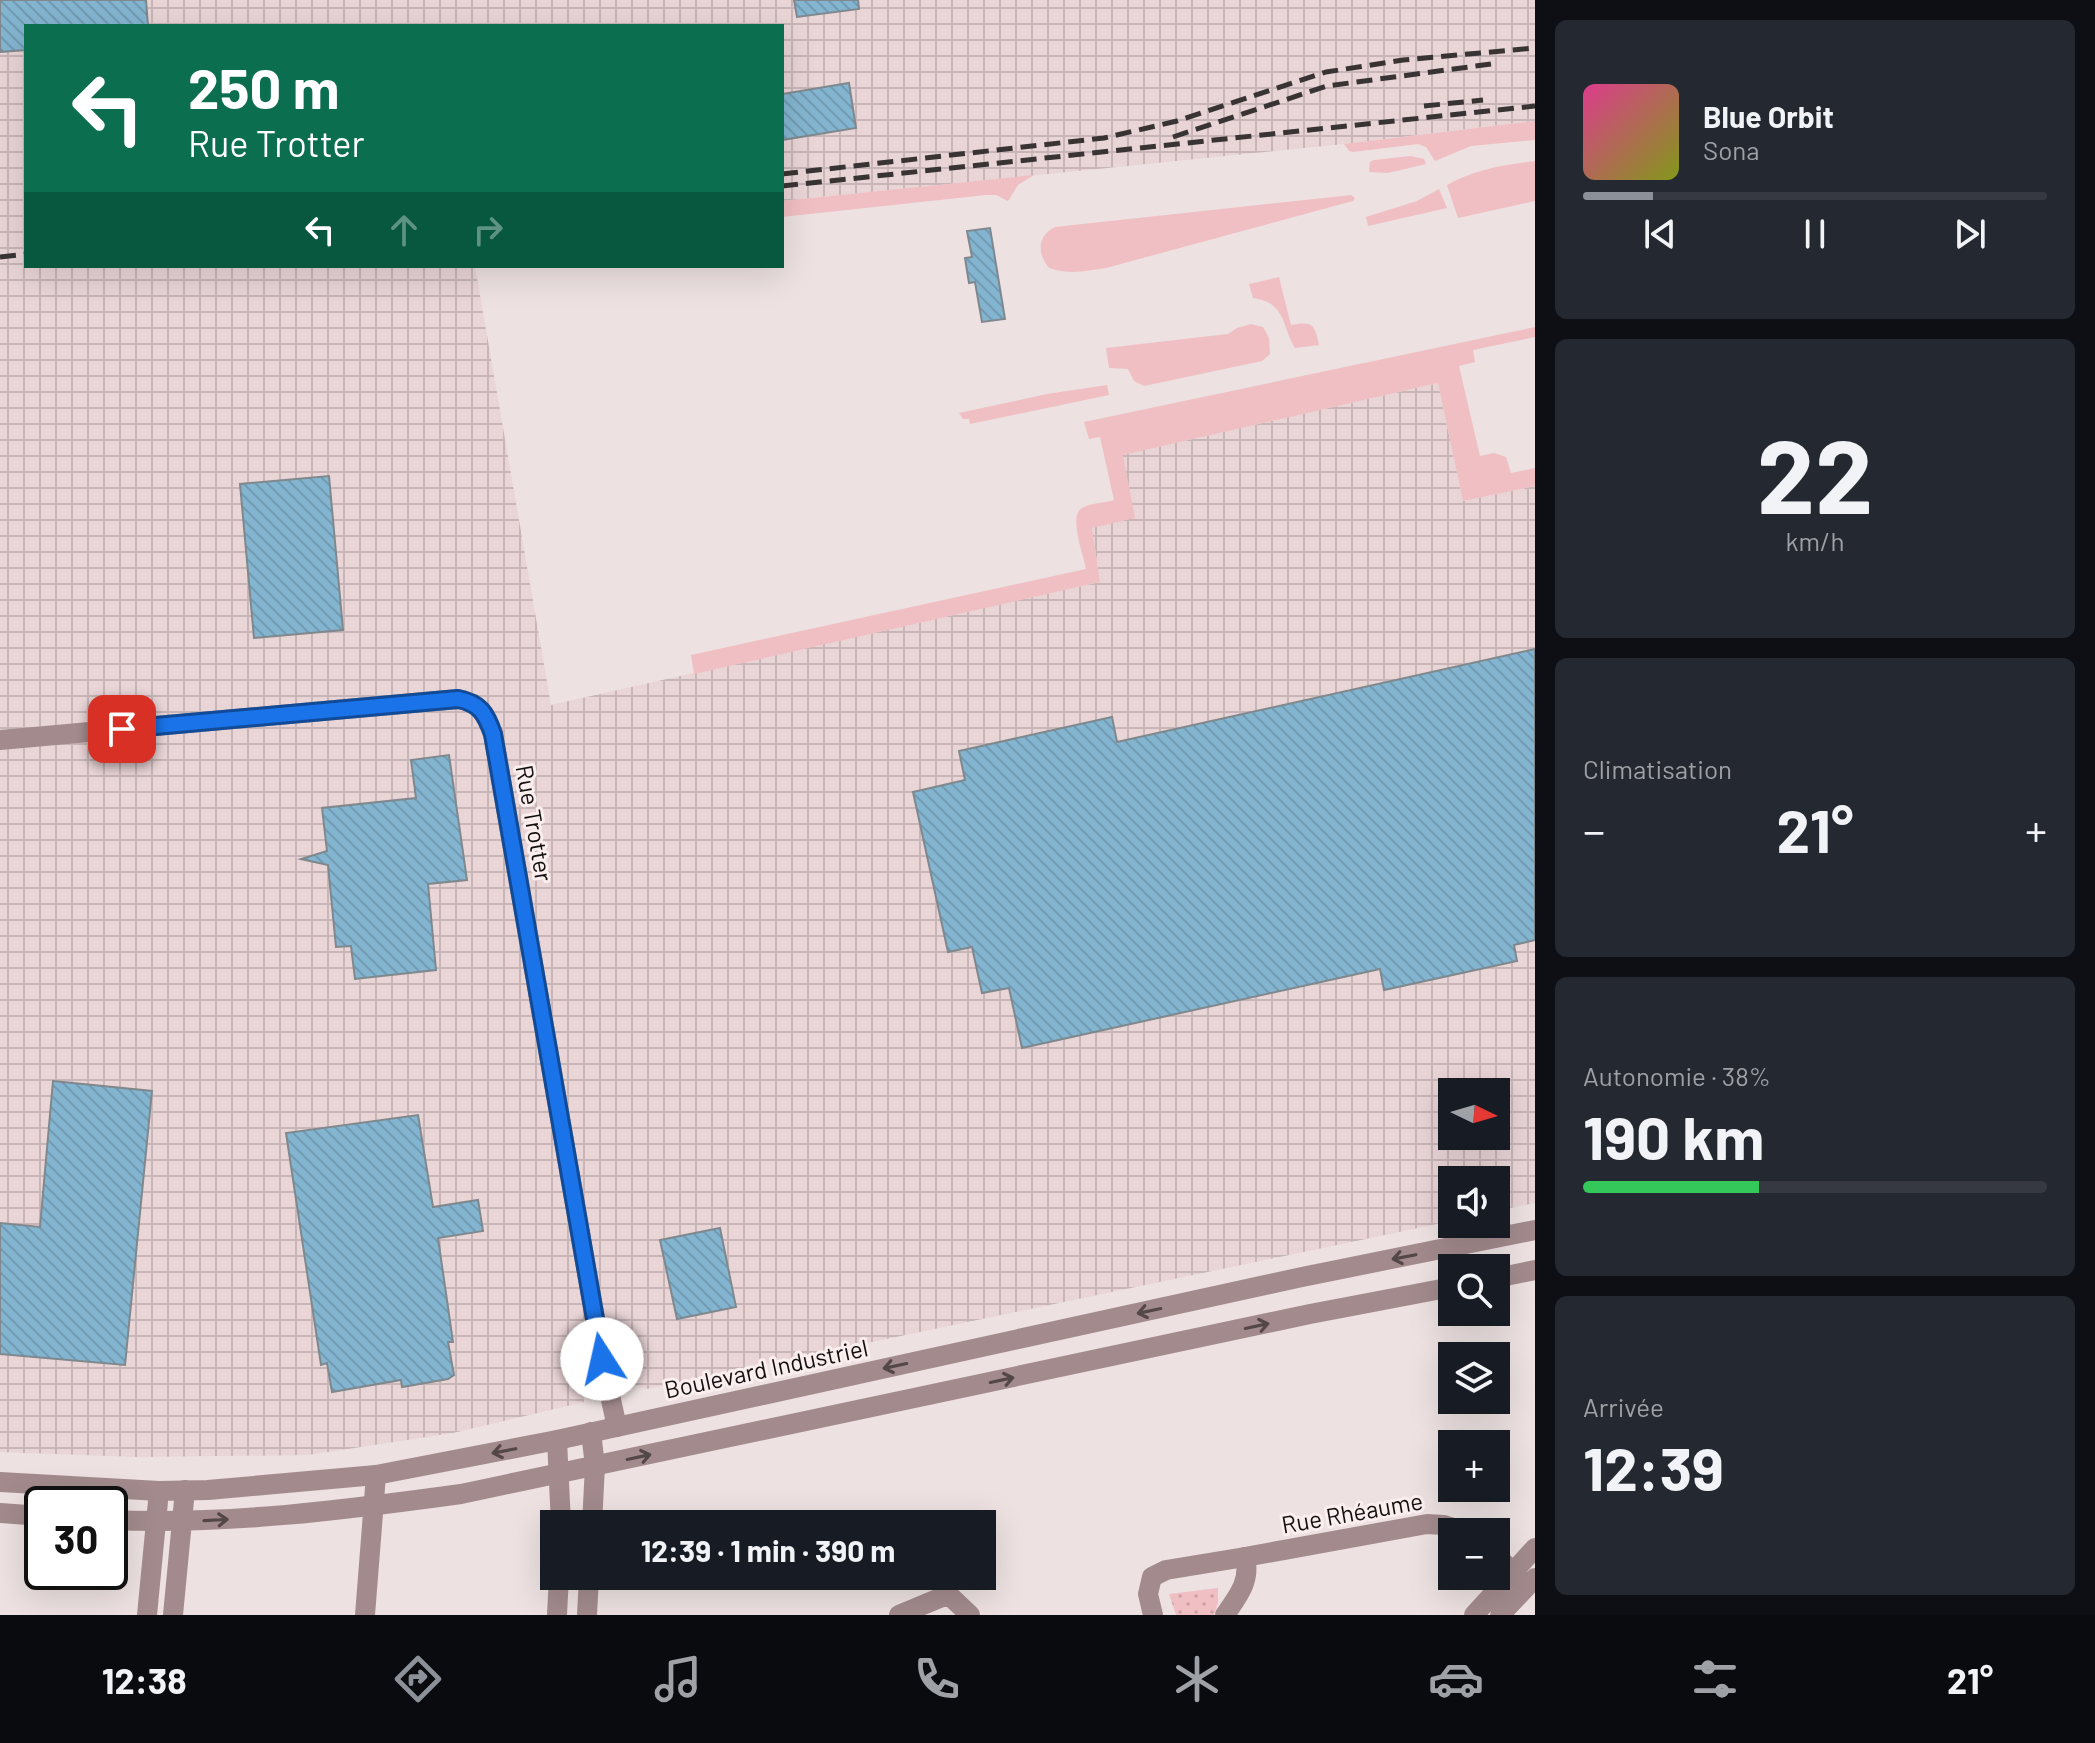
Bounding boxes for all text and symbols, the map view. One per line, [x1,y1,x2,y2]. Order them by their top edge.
text: 250 m [188,53,339,120]
icon: left [56,56,160,160]
text: Blue Orbit [1703,98,1834,134]
text: Rue Trotter [188,121,365,164]
text: Sona [1703,134,1760,165]
icon: left [298,208,342,252]
icon: ahead [382,208,426,252]
icon: right [466,208,510,252]
icon: previous [1638,212,1682,256]
icon: pause [1793,212,1837,256]
icon: next [1948,212,1992,256]
text: 22 [1757,410,1873,535]
text: km/h [1786,525,1844,556]
pin [88,695,156,763]
icon: arrive [100,707,144,751]
text: Climatisation [1583,753,1732,784]
street label: Rue Trotter [510,763,560,884]
text: 21° [1776,793,1854,865]
text: − [1583,803,1605,856]
text: + [2025,803,2047,856]
text: Autonomie · 38% [1583,1060,1771,1091]
north arrow [1438,1078,1510,1150]
map controls [1438,1078,1510,1590]
text: 190 km [1583,1100,1764,1172]
button: sound [1438,1166,1510,1238]
one-way arrow [1391,1250,1417,1265]
button: search [1438,1254,1510,1326]
one-way arrow [1137,1304,1163,1319]
position arrow [560,1317,644,1401]
one-way arrow [1243,1317,1269,1332]
street label: Boulevard Industriel [662,1332,870,1404]
button: layers [1438,1342,1510,1414]
one-way arrow [883,1359,909,1374]
one-way arrow [989,1372,1015,1387]
text: Arrivée [1583,1391,1664,1422]
button: + [1438,1430,1510,1502]
text: 12:39 [1583,1431,1724,1503]
one-way arrow [492,1444,518,1459]
one-way arrow [625,1449,651,1464]
street label: Rue Rhéaume [1279,1485,1425,1539]
speed limit sign: 30 [24,1486,128,1590]
one-way arrow [202,1512,229,1527]
button: − [1438,1518,1510,1590]
text: 12:39 · 1 min · 390 m [641,1532,895,1568]
icon: directions [390,1651,446,1707]
icon: music [650,1651,706,1707]
icon: phone [909,1651,965,1707]
icon: climate [1169,1651,1225,1707]
icon: car [1428,1651,1484,1707]
icon: filters [1687,1651,1743,1707]
text: 12:38 [102,1658,187,1701]
text: 21° [1947,1658,1993,1701]

